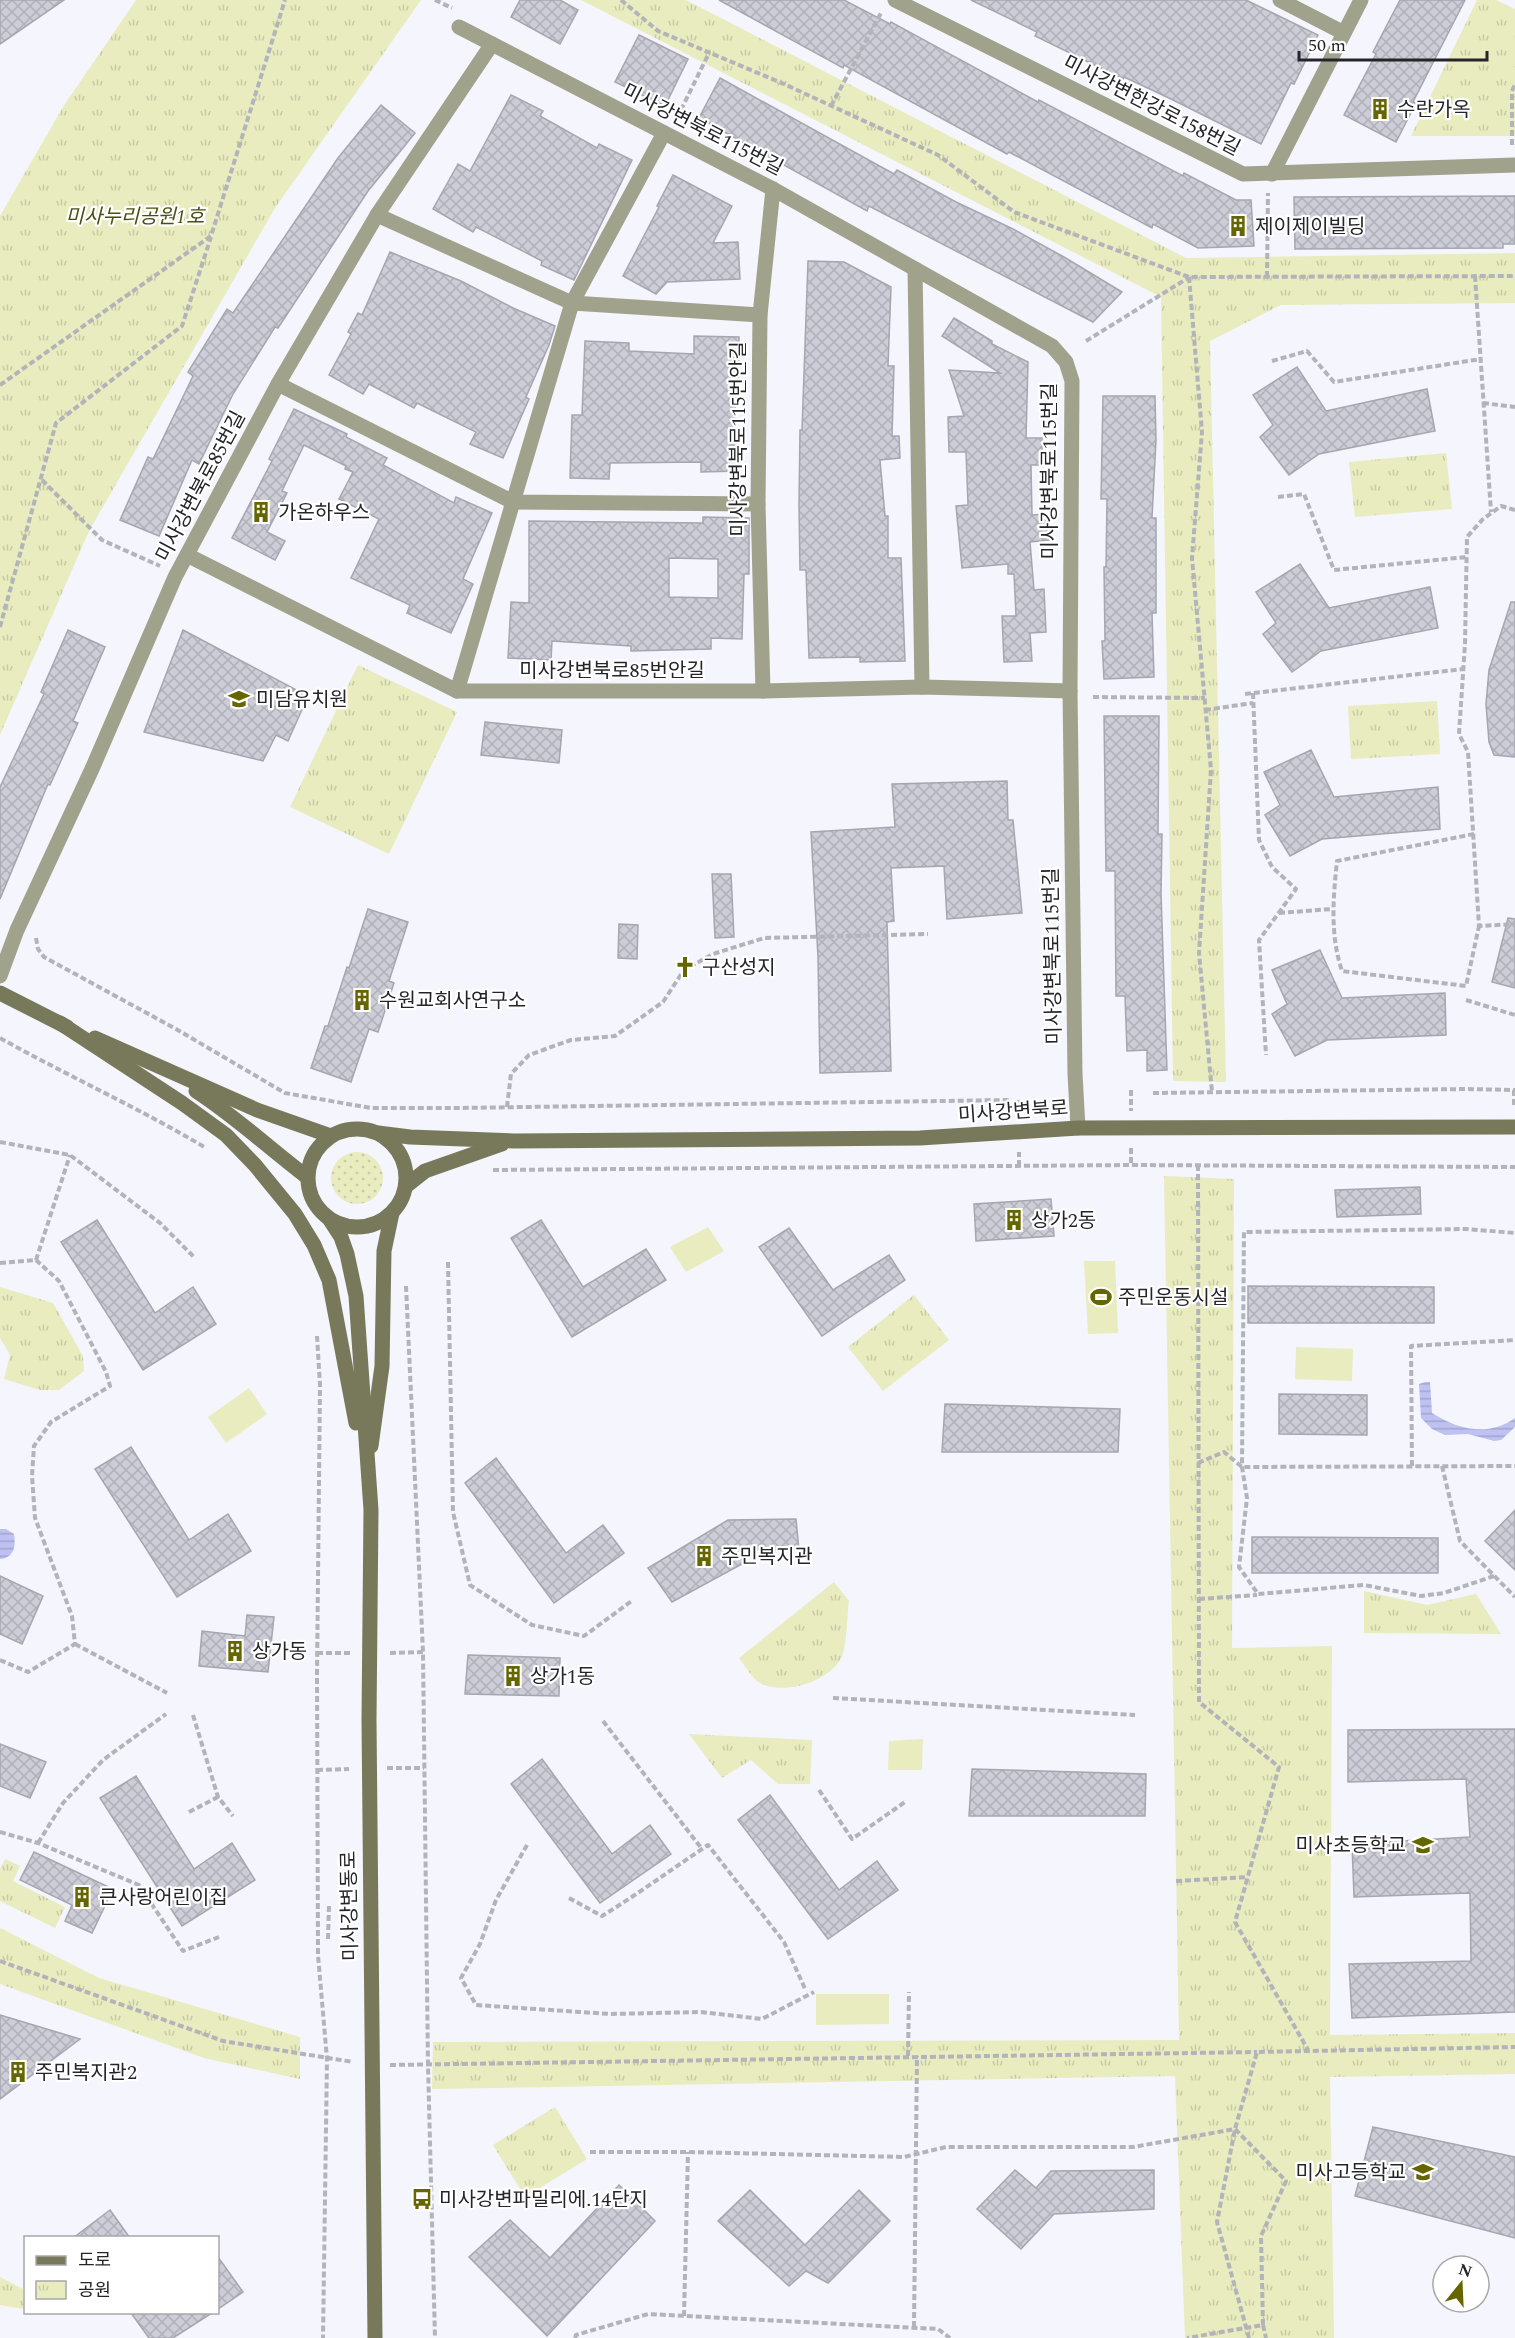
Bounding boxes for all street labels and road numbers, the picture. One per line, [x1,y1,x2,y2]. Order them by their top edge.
street label: 미사강변한강로158번길 [1058,48,1246,164]
street label: 미사강변북로115번길 [617,76,788,183]
street label: 미사강변북로115번안길 [724,341,754,537]
street label: 미사강변북로115번길 [1035,382,1065,560]
street label: 미사강변북로85번길 [148,406,253,567]
street label: 미사강변북로85번안길 [519,656,705,686]
street label: 미사강변북로115번길 [1036,867,1070,1045]
street label: 미사강변북로 [957,1093,1069,1131]
street label: 미사강변동로 [334,1851,366,1961]

